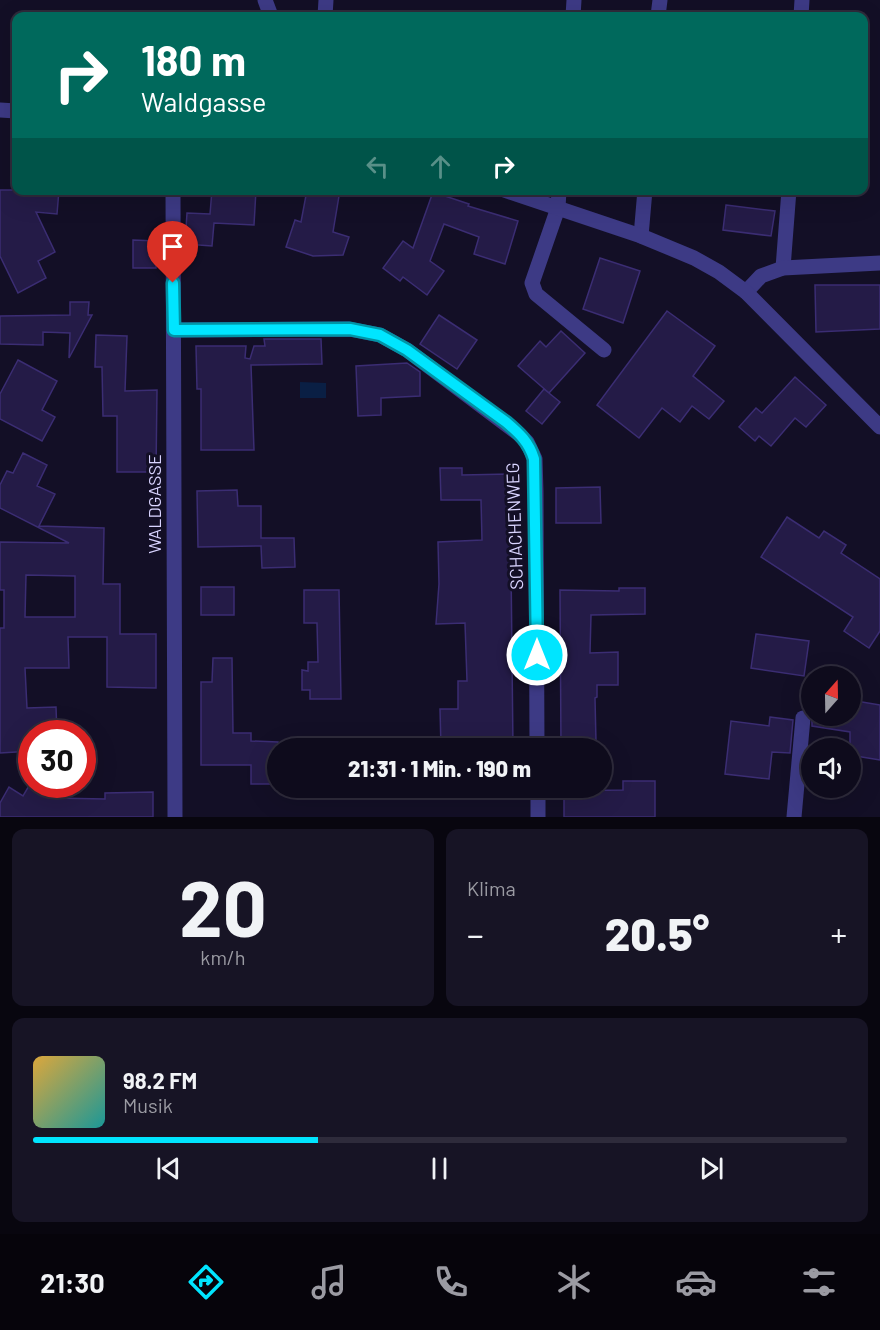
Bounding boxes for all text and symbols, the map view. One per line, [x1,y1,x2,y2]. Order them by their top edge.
text: 180 m [141,34,246,84]
icon: right [42,36,120,114]
text: Waldgasse [141,85,266,117]
icon: left [361,150,394,183]
icon: ahead [424,150,457,183]
icon: right [487,150,520,183]
pin [147,221,198,283]
icon: arrive [156,230,189,263]
street label: WALDGASSE [143,454,165,554]
street label: SCHACHENWEG [501,462,527,590]
position arrow [505,623,569,687]
north arrow [801,666,861,726]
map controls [801,666,861,798]
speed limit sign: 30 [18,720,96,798]
button: sound [801,738,861,798]
text: 21:31 · 1 Min. · 190 m [348,755,531,781]
text: 20 [179,859,267,953]
text: Klima [467,876,516,900]
text: 20.5° [605,906,709,960]
text: − [467,914,484,954]
text: + [831,914,847,954]
text: km/h [200,945,246,969]
text: 98.2 FM [123,1067,197,1093]
text: Musik [123,1093,173,1117]
icon: previous [152,1152,185,1185]
icon: pause [423,1152,456,1185]
icon: next [695,1152,728,1185]
icon: directions [185,1261,227,1303]
icon: music [308,1261,350,1303]
icon: phone [430,1261,472,1303]
icon: climate [553,1261,595,1303]
icon: car [675,1261,717,1303]
icon: filters [798,1261,840,1303]
text: 21:30 [40,1266,105,1298]

